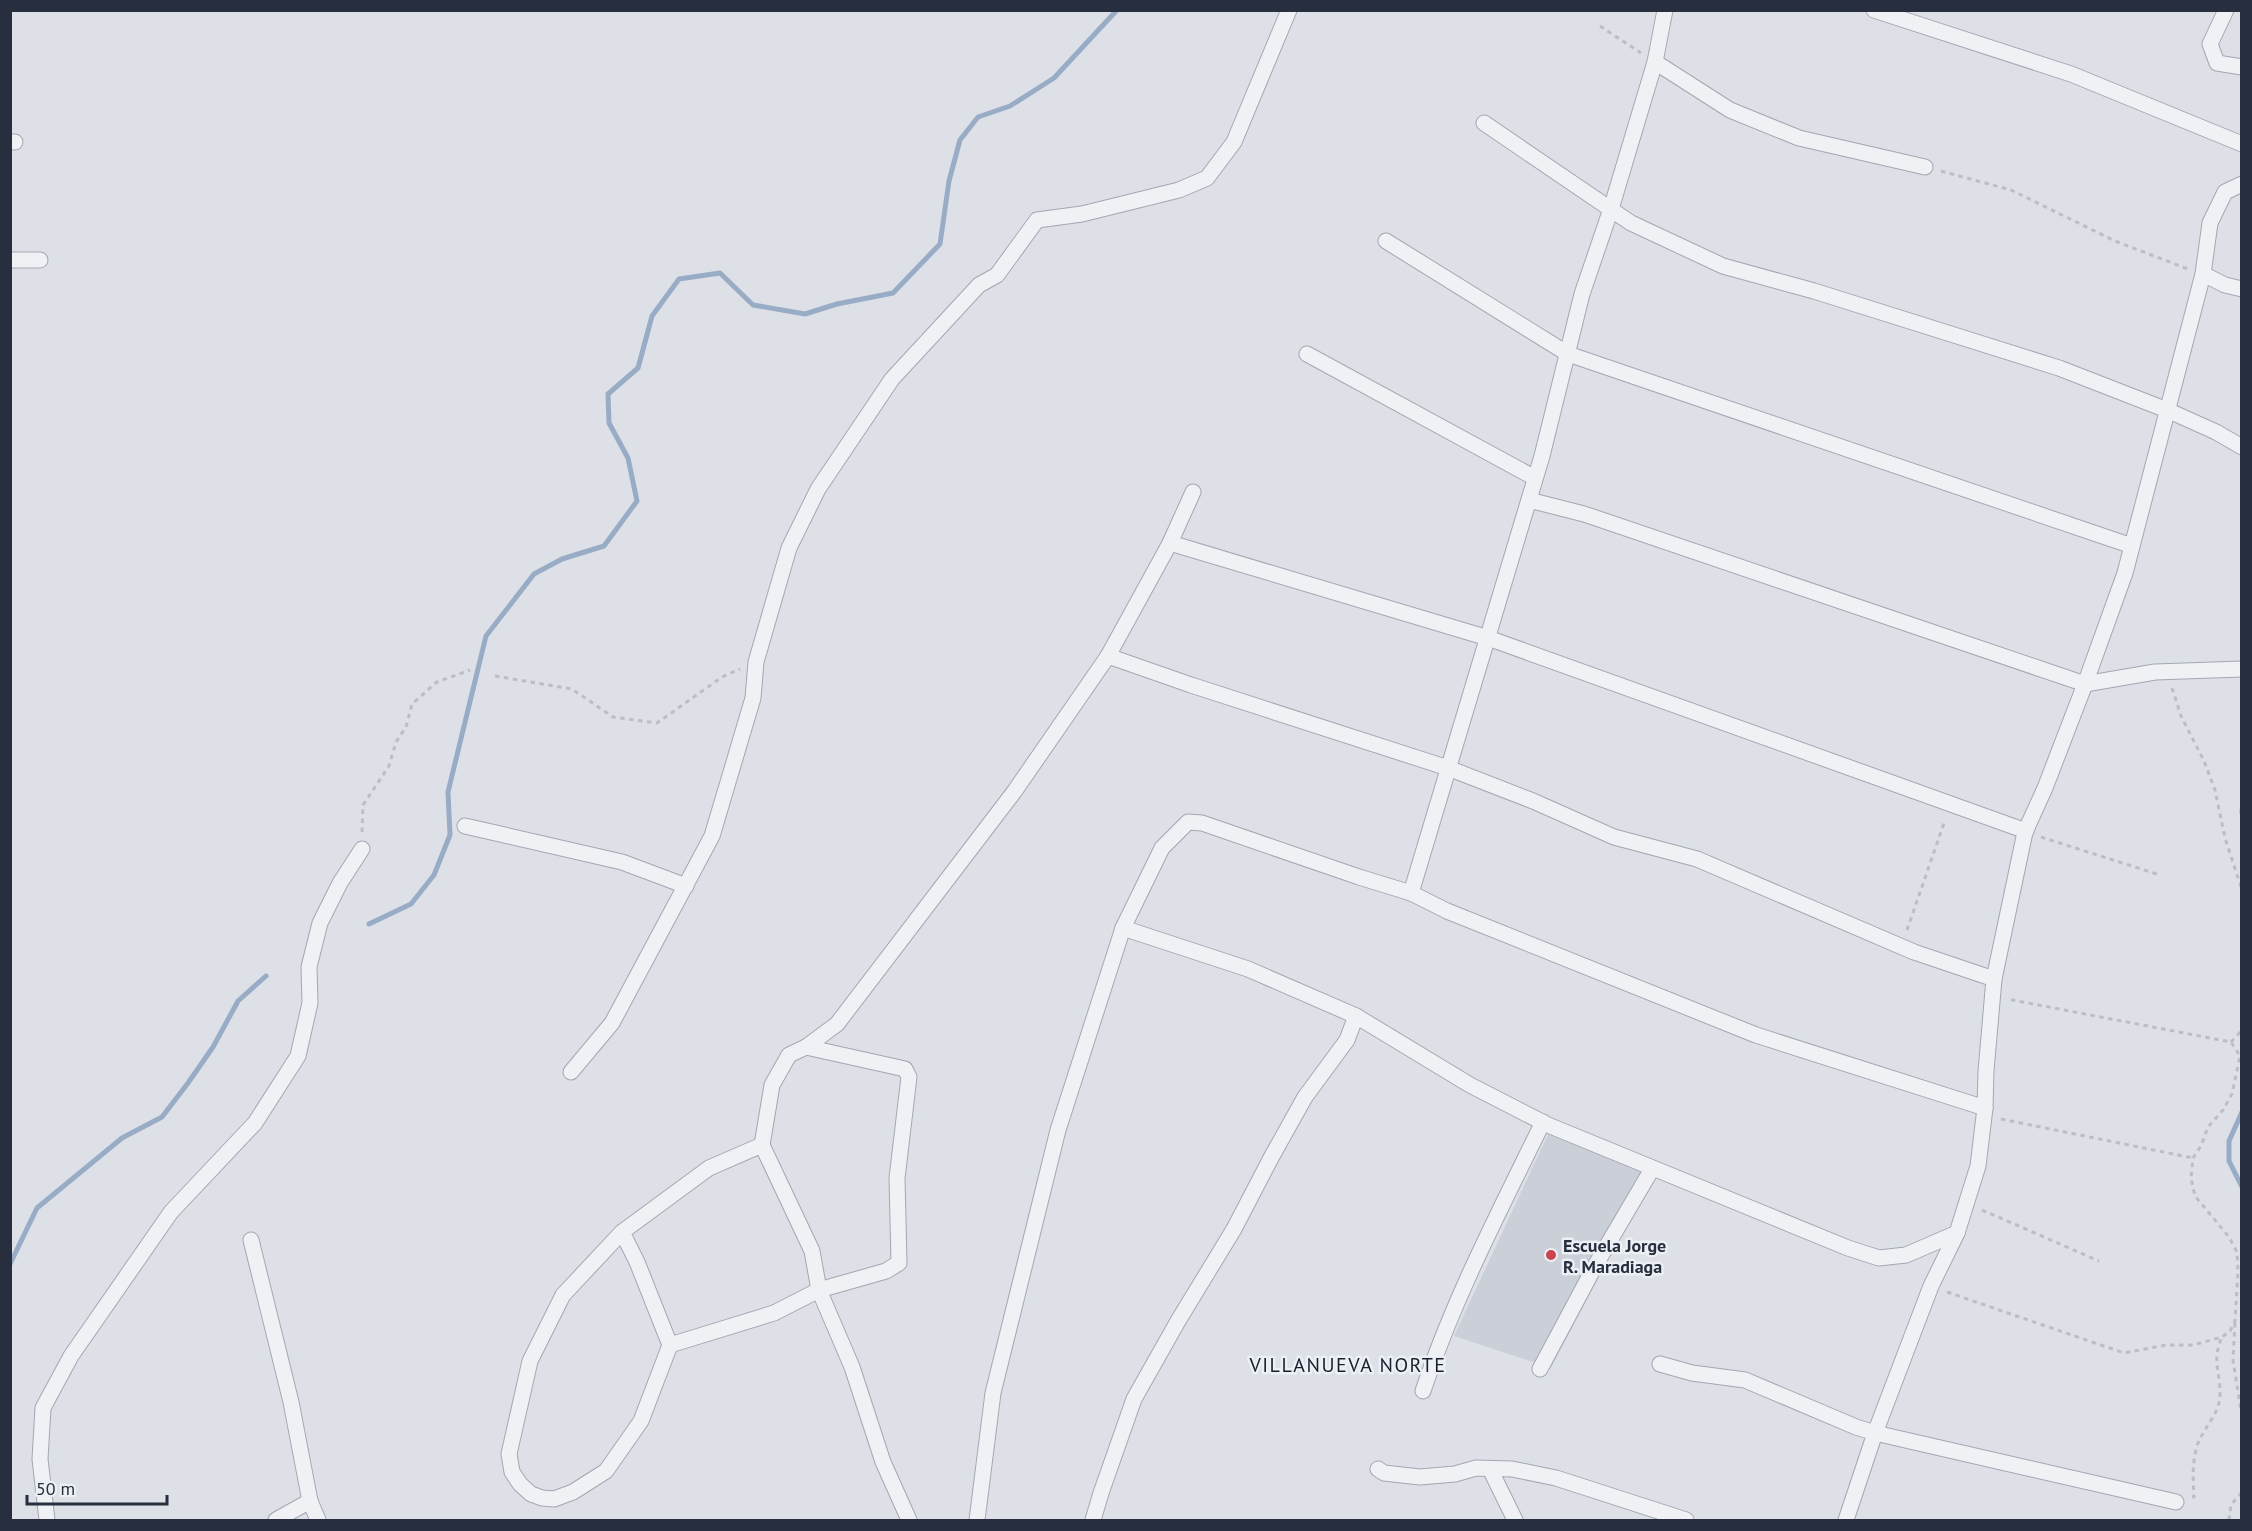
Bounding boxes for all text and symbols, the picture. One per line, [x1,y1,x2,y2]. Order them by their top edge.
place label: Escuela Jorge R. Maradiaga [1563,1234,1666,1278]
marker: Escuela Jorge R. Maradiaga [1544,1248,1558,1262]
district label: VILLANUEVA NORTE [1248,1352,1447,1378]
scale bar [27,1468,166,1506]
text: 50 m [36,1477,75,1500]

